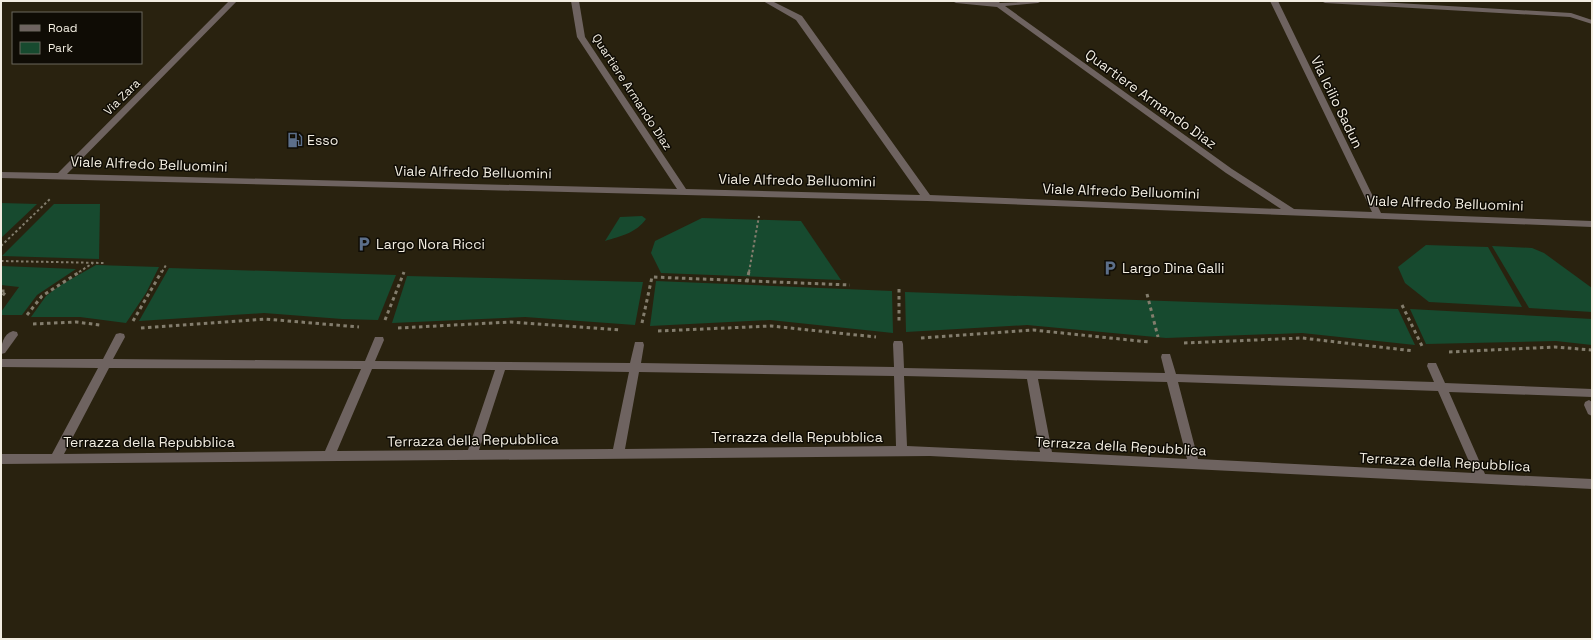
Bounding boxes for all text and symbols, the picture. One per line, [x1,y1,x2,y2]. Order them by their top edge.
legend [12,12,142,64]
text: Road [48,20,77,36]
street label: Quartiere Armando Diaz [588,31,676,153]
text: Park [48,40,73,56]
street label: Quartiere Armando Diaz [1082,45,1220,153]
street label: Via Icilio Sadun [1307,53,1367,151]
street label: Via Zara [100,75,144,119]
fuel station icon: Esso [286,131,304,149]
place label: Esso [307,131,338,149]
street label: Viale Alfredo Belluomini [70,152,228,176]
street label: Viale Alfredo Belluomini [394,162,552,182]
street label: Viale Alfredo Belluomini [718,170,876,190]
street label: Viale Alfredo Belluomini [1042,179,1200,203]
street label: Viale Alfredo Belluomini [1366,191,1524,215]
parking icon: Largo Nora Ricci [355,235,373,253]
place label: Largo Nora Ricci [376,235,485,253]
parking icon: Largo Dina Galli [1101,259,1119,277]
place label: Largo Dina Galli [1122,259,1224,277]
street label: Terrazza della Repubblica [711,428,883,446]
street label: Terrazza della Repubblica [387,430,559,450]
street label: Terrazza della Repubblica [63,433,235,451]
street label: Terrazza della Repubblica [1035,433,1207,459]
street label: Terrazza della Repubblica [1359,449,1531,475]

